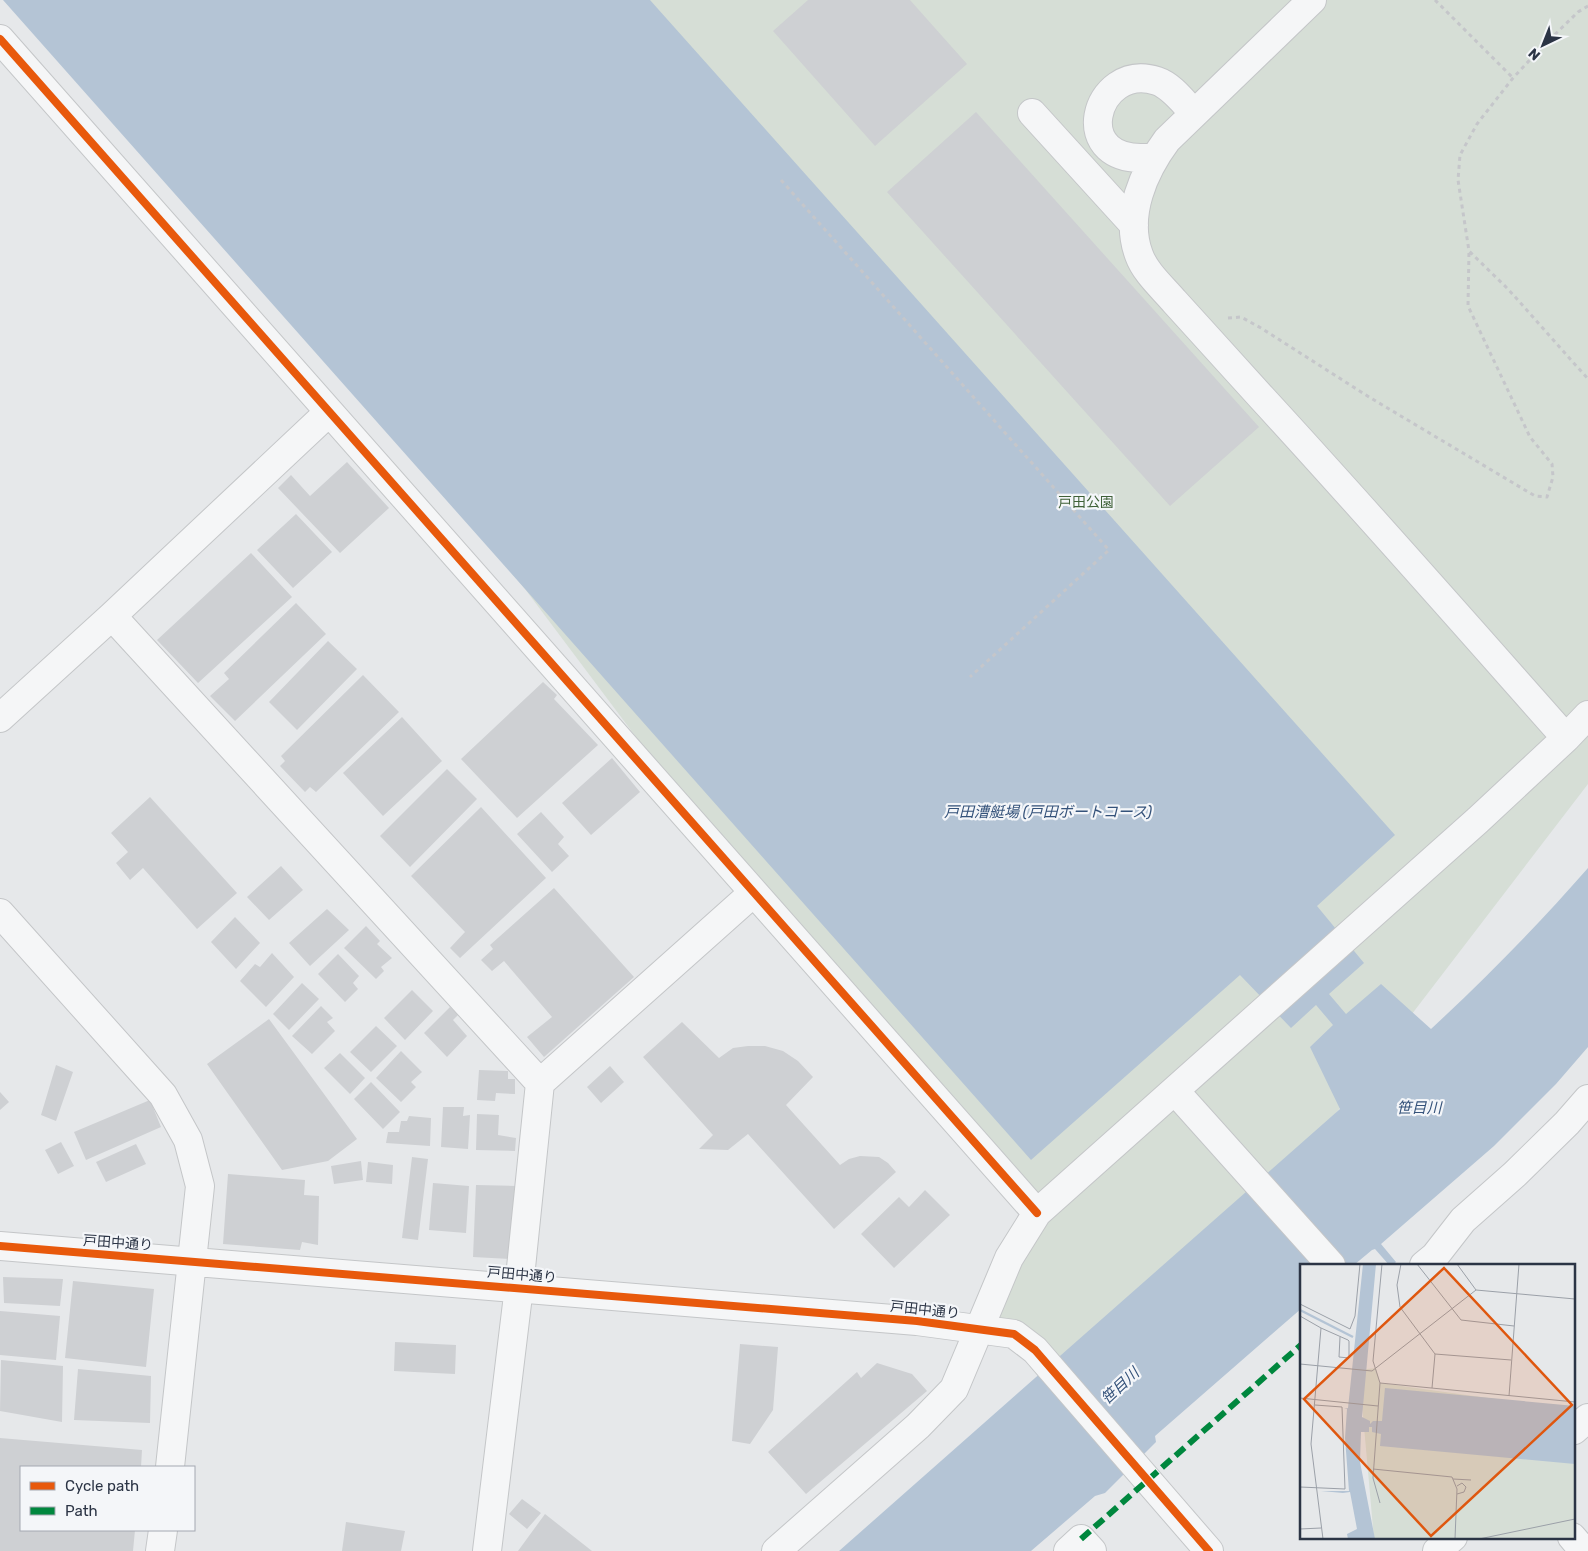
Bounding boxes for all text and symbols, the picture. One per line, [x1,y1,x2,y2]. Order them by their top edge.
north arrow [1518,20,1568,70]
text: N [1525,44,1544,64]
park label: 戸田公園 [1058,494,1114,511]
water label: 戸田漕艇場 (戸田ボートコース) [944,803,1152,821]
water label: 笹目川 [1396,1099,1443,1117]
street label: 戸田中通り [82,1232,154,1254]
street label: 戸田中通り [486,1263,558,1287]
inset map [1300,1264,1576,1538]
street label: 戸田中通り [889,1298,961,1322]
water label: 笹目川 [1097,1363,1144,1408]
legend [20,1466,195,1531]
text: Cycle path [65,1477,139,1495]
text: Path [65,1502,98,1520]

